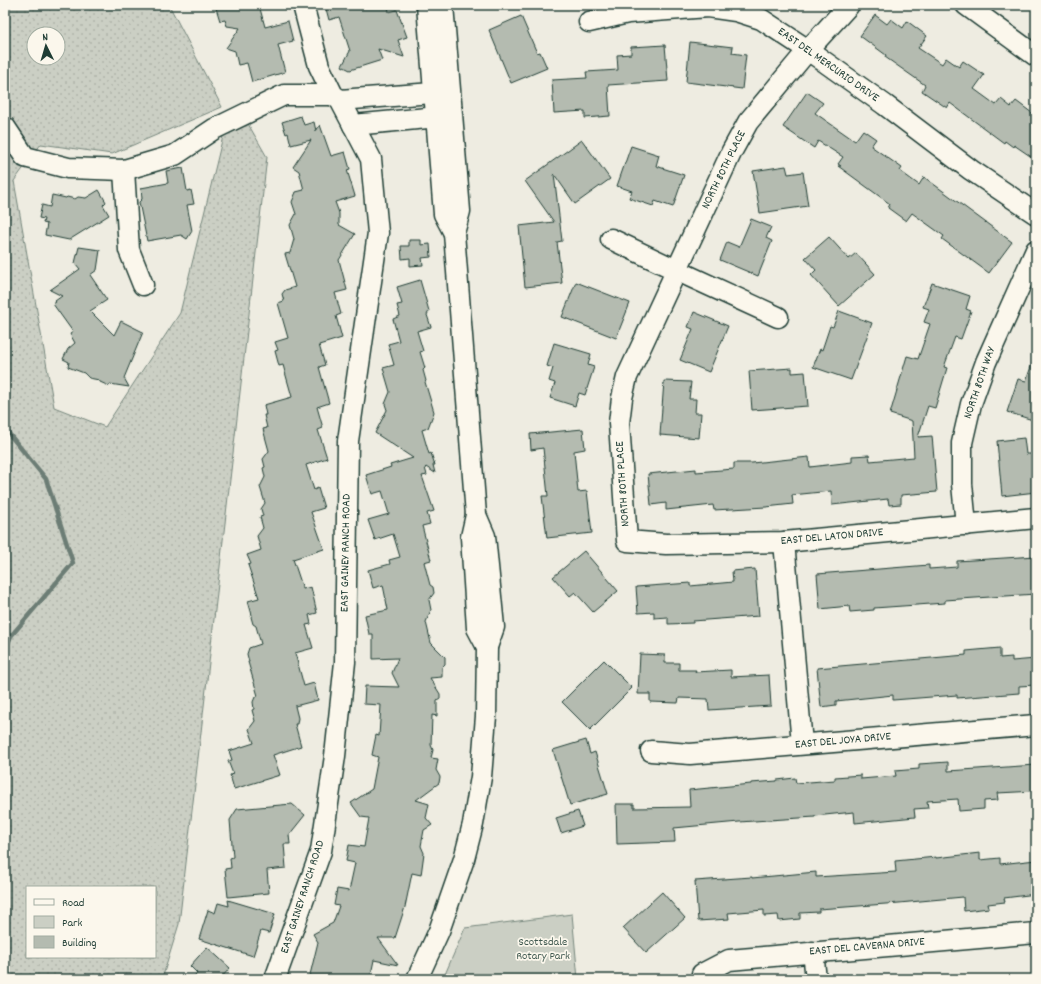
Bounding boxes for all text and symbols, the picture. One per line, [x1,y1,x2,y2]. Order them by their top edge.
street label: EAST DEL MERCURIO DRIVE [774,24,883,107]
north arrow [26,26,66,66]
text: N [42,30,49,46]
street label: NORTH 80TH PLACE [698,127,751,212]
street label: NORTH 80TH WAY [960,344,1000,421]
street label: NORTH 80TH PLACE [611,440,634,527]
street label: EAST GAINEY RANCH ROAD [336,494,356,612]
street label: EAST DEL LATON DRIVE [780,524,885,550]
street label: EAST DEL JOYA DRIVE [794,728,892,754]
street label: EAST GAINEY RANCH ROAD [277,838,329,956]
legend [26,886,156,958]
text: Road [62,895,84,912]
text: Park [62,915,83,932]
street label: EAST DEL CAVERNA DRIVE [809,933,926,961]
park label: Scottsdale Rotary Park [516,934,570,965]
text: Building [62,935,97,952]

